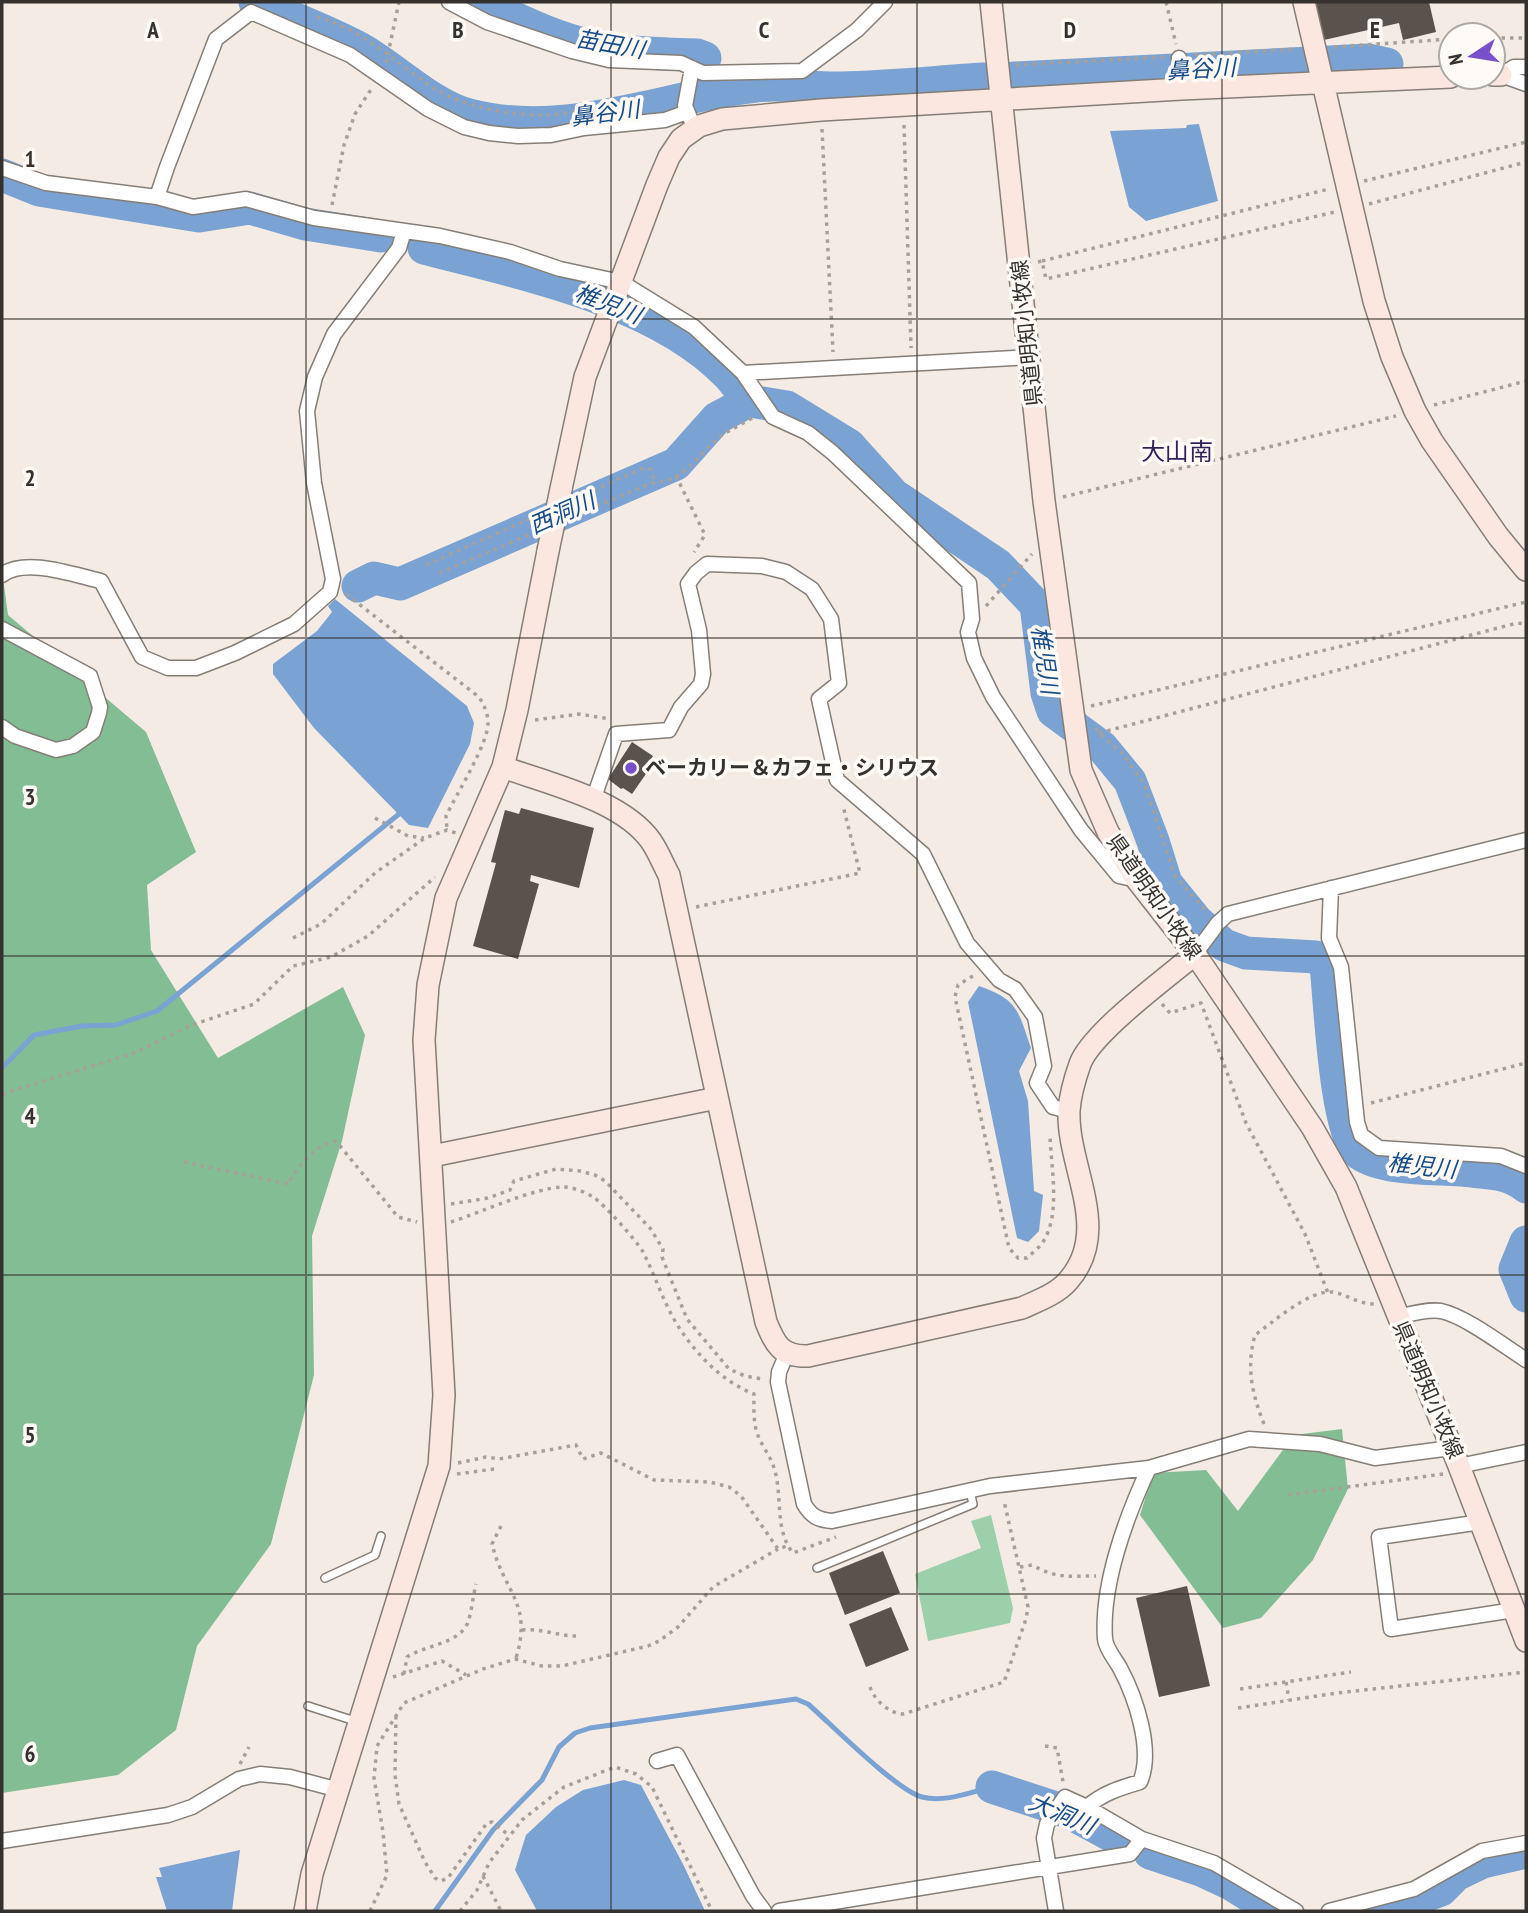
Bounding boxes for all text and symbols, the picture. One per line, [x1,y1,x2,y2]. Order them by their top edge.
text: A [146,15,159,44]
text: B [452,15,464,44]
text: C [759,15,770,44]
text: D [1064,15,1076,44]
text: E [1370,15,1380,44]
north arrow [1437,21,1507,91]
water label: 苗田川 [574,23,650,64]
water label: 鼻谷川 [1166,52,1239,85]
text: N [1443,52,1468,67]
water label: 鼻谷川 [569,94,644,131]
text: 1 [25,144,36,173]
street label: 県道明知小牧線 [1005,259,1048,408]
water label: 椎児川 [571,278,648,331]
district label: 大山南 [1141,436,1213,467]
text: 2 [25,463,36,492]
water label: 西洞川 [524,484,602,540]
water label: 椎児川 [1026,624,1066,699]
place label: ベーカリー＆カフェ・シリウス [645,754,939,781]
marker: ベーカリー＆カフェ・シリウス [623,760,639,776]
text: 3 [25,782,36,811]
street label: 県道明知小牧線 [1101,829,1208,965]
text: 4 [25,1101,36,1130]
water label: 椎児川 [1386,1147,1461,1184]
street label: 県道明知小牧線 [1387,1317,1470,1463]
text: 5 [25,1420,36,1449]
text: 6 [25,1739,36,1768]
water label: 大洞川 [1025,1787,1102,1842]

